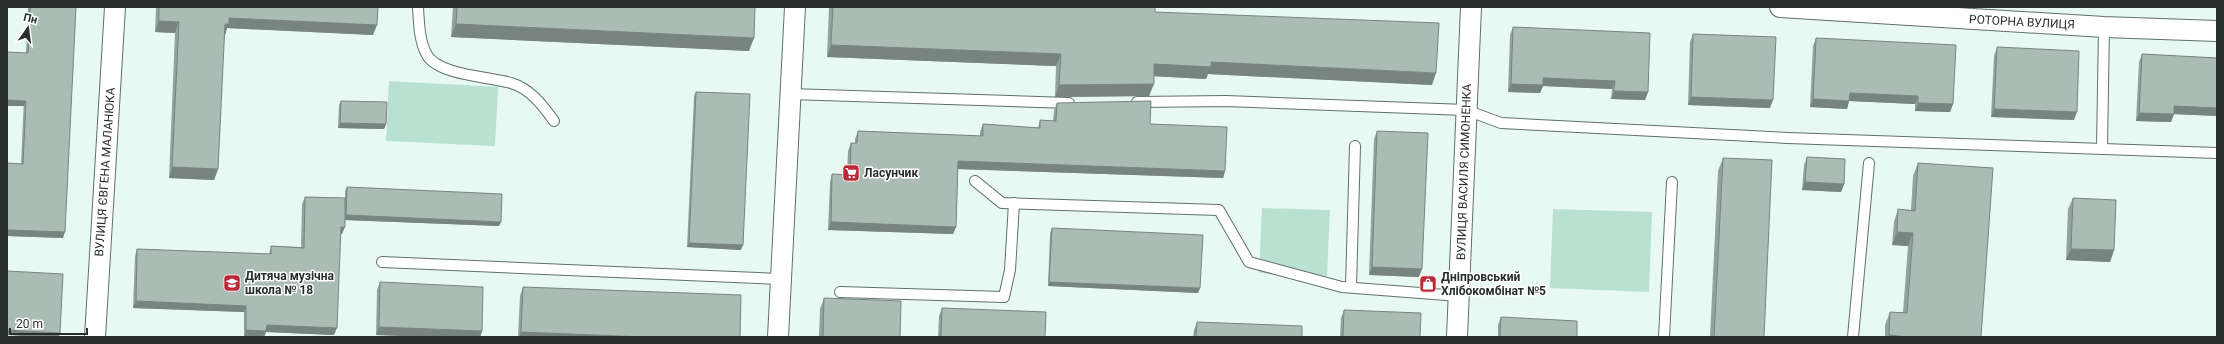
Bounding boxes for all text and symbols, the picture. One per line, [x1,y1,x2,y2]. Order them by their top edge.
north arrow [8,8,48,48]
text: Пн [22,11,39,27]
street label: РОТОРНА ВУЛИЦЯ [1969,12,2075,32]
street label: ВУЛИЦЯ ВАСИЛЯ СИМОНЕНКА [1454,83,1474,260]
street label: ВУЛИЦЯ ЄВГЕНА МАЛАНЮКА [92,87,118,257]
supermarket icon: Ласунчик [841,163,861,183]
place label: Ласунчик [864,166,918,180]
place label: Дитяча музічна школа № 18 [245,269,335,297]
place label: Дніпровський Хлібокомбінат №5 [1441,270,1546,298]
school or university icon: Дитяча музічна школа № 18 [222,273,242,293]
shop icon: Дніпровський Хлібокомбінат №5 [1418,274,1438,294]
scale bar [10,310,87,336]
text: 20 m [16,317,43,331]

